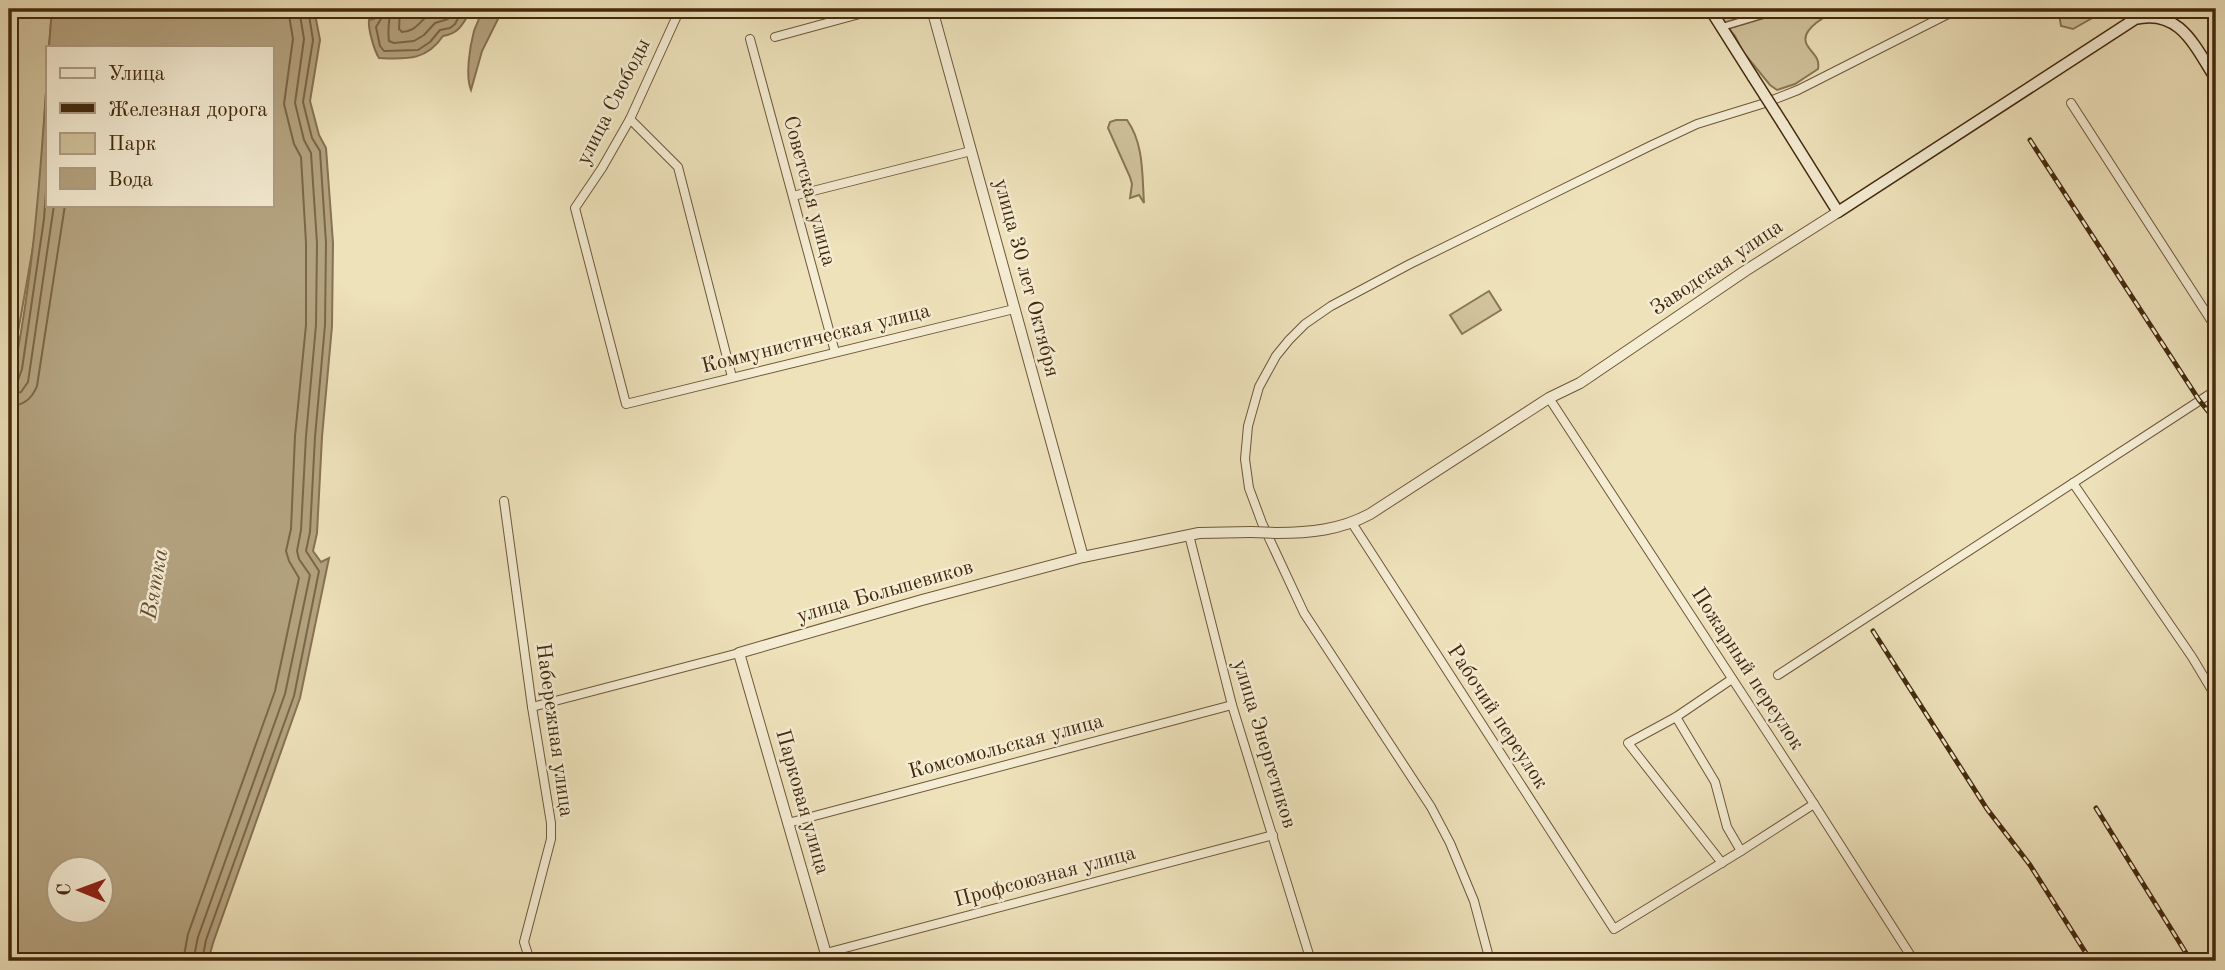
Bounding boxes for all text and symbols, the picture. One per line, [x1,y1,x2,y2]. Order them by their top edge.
street label: улица Свободы [573,35,655,168]
legend [46,46,273,206]
text: Улица [108,64,165,85]
text: Железная дорога [108,100,268,121]
street label: Советская улица [779,114,839,268]
text: Парк [108,134,157,155]
text: Вода [108,170,153,191]
street label: улица 30 лет Октября [989,177,1063,379]
street label: Заводская улица [1647,216,1787,320]
street label: Коммунистическая улица [699,300,933,378]
water label: Вятка [137,547,173,622]
street label: улица Большевиков [795,557,975,627]
street label: Пожарный переулок [1687,584,1808,754]
street label: Рабочий переулок [1443,641,1552,793]
street label: Набережная улица [531,642,577,818]
street label: улица Энергетиков [1228,657,1300,831]
street label: Комсомольская улица [906,711,1106,783]
street label: Парковая улица [771,727,833,877]
street label: Профсоюзная улица [952,843,1138,911]
north arrow [46,855,116,925]
text: С [56,883,75,896]

